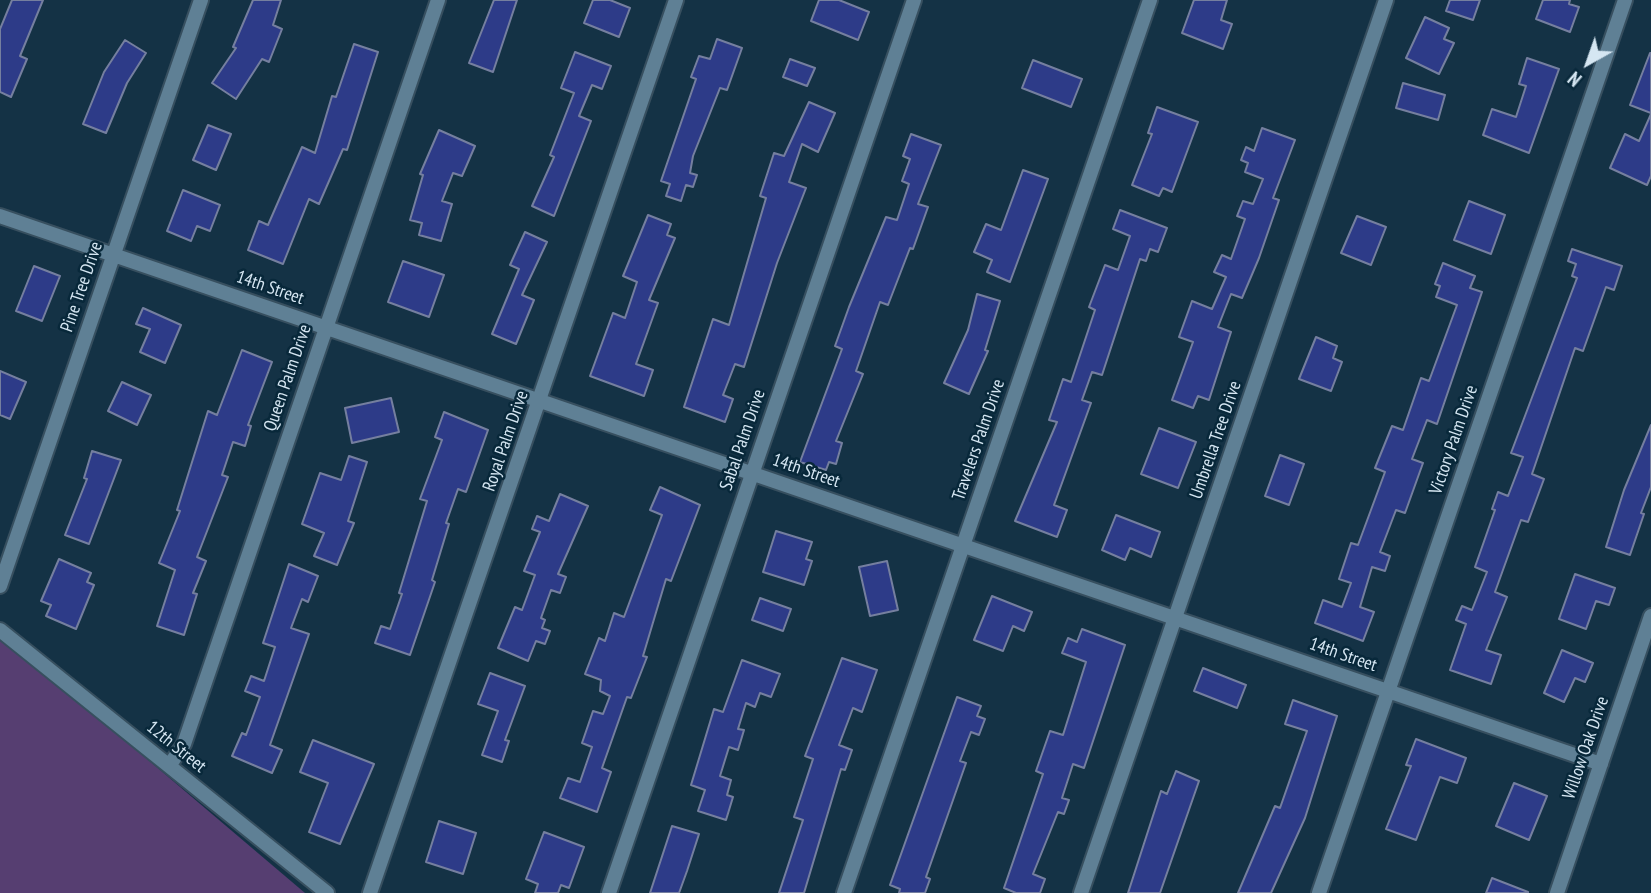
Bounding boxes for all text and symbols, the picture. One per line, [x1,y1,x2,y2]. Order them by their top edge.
north arrow [1553,28,1623,98]
text: N [1563,67,1586,92]
street label: Pine Tree Drive [57,239,107,335]
street label: 14th Street [233,266,307,310]
street label: Queen Palm Drive [260,322,316,434]
street label: Travelers Palm Drive [948,377,1010,503]
street label: Umbrella Tree Drive [1186,378,1246,502]
street label: Victory Palm Drive [1425,383,1483,497]
street label: Sabal Palm Drive [716,387,770,493]
street label: Royal Palm Drive [479,388,533,494]
street label: 14th Street [769,449,843,493]
street label: 14th Street [1306,633,1380,677]
street label: Willow Oak Drive [1558,694,1614,802]
street label: 12th Street [142,717,210,777]

